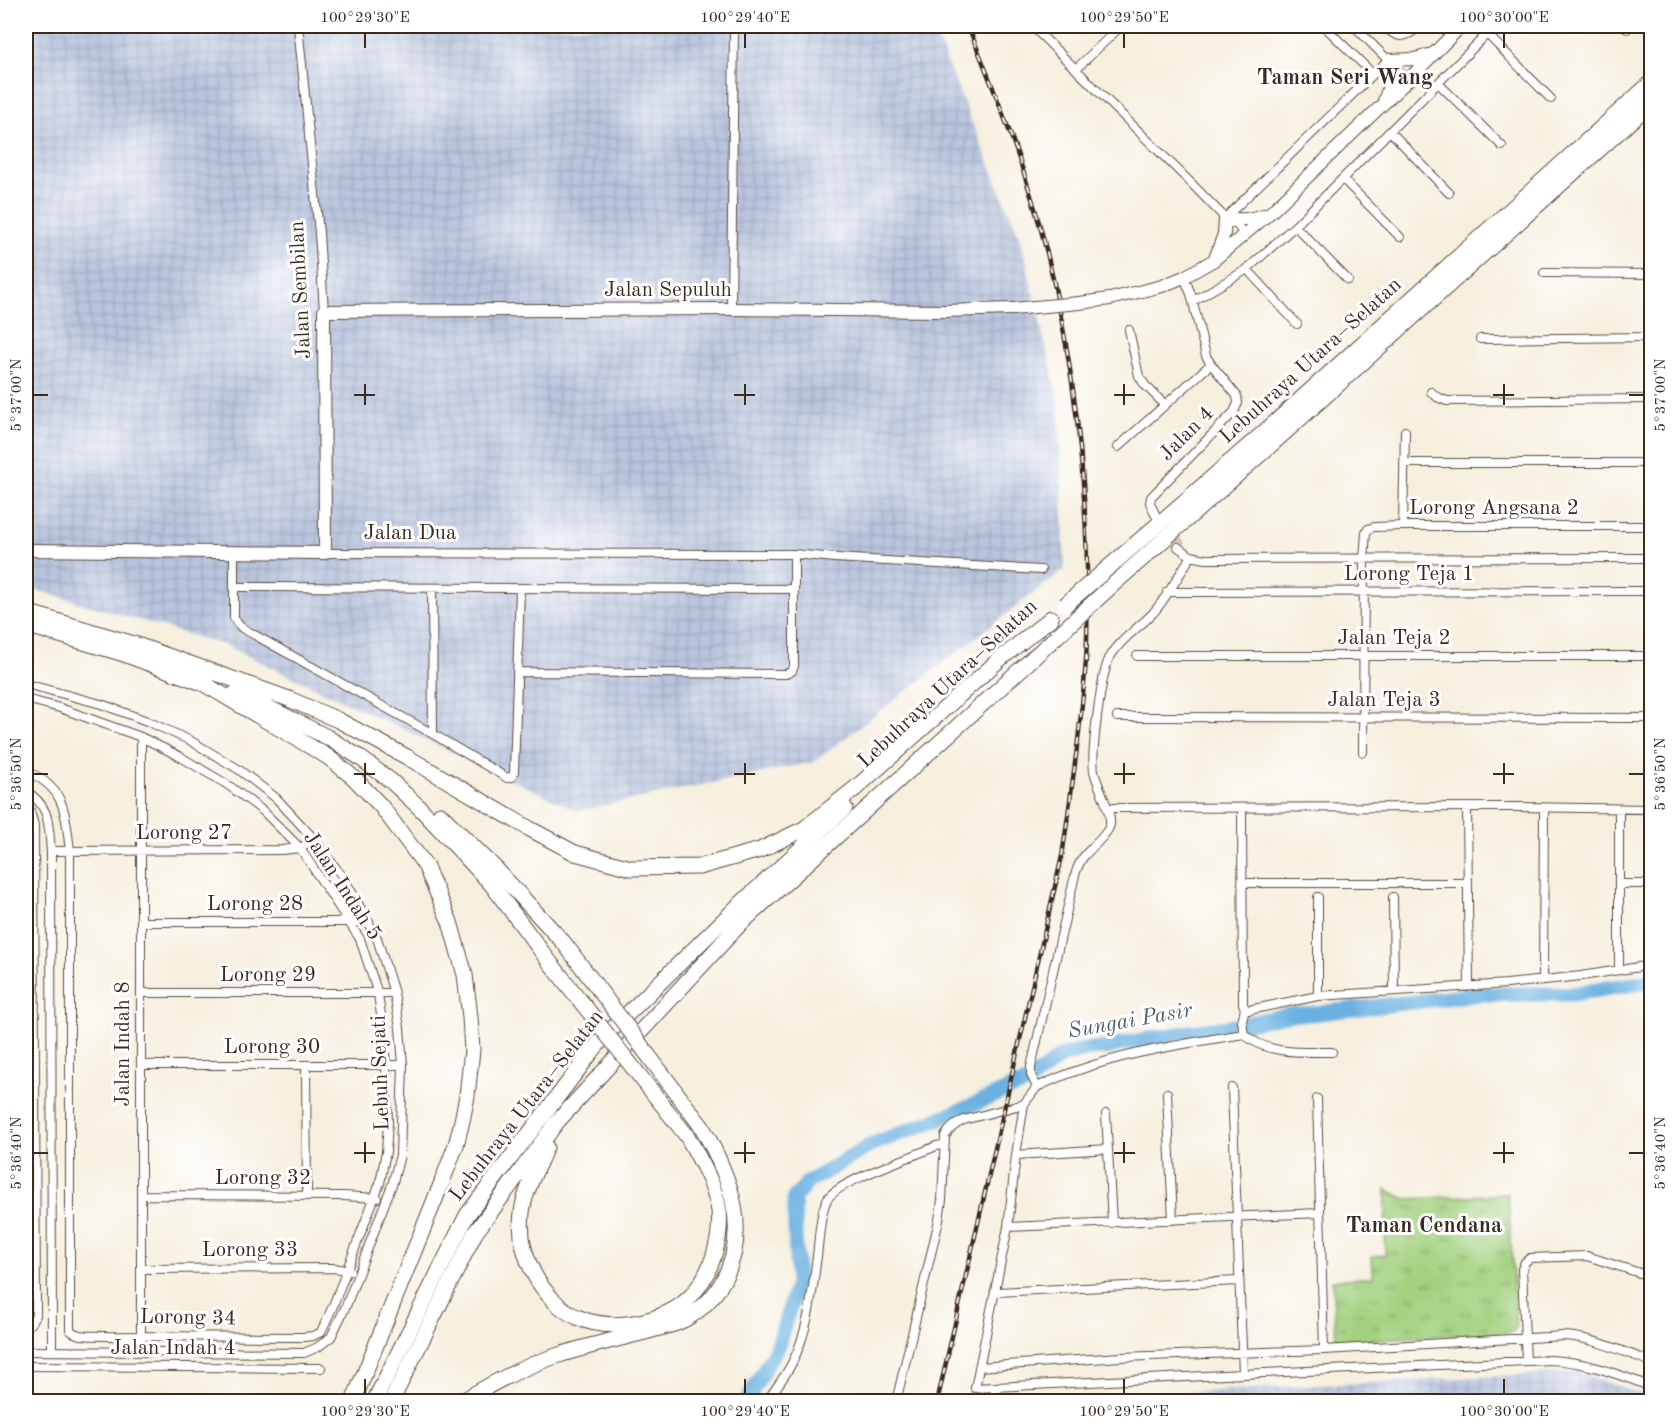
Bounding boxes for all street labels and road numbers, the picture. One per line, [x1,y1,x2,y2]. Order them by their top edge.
street label: Jalan Sembilan [287,220,315,360]
street label: Lebuhraya Utara–Selatan [1216,274,1406,448]
street label: Jalan Sepuluh [604,280,732,301]
street label: Jalan 4 [1156,403,1218,465]
street label: Lorong Angsana 2 [1409,498,1579,519]
street label: Jalan Dua [364,523,456,544]
street label: Lorong Teja 1 [1344,564,1474,585]
street label: Lebuhraya Utara–Selatan [854,596,1042,772]
street label: Jalan Teja 2 [1337,628,1451,649]
street label: Jalan Teja 3 [1327,690,1441,711]
street label: Lorong 27 [136,823,232,844]
street label: Jalan Indah 5 [299,828,385,944]
street label: Lorong 28 [207,894,303,915]
street label: Lorong 29 [220,965,316,986]
street label: Jalan Indah 8 [113,981,134,1107]
street label: Lebuhraya Utara–Selatan [446,1006,608,1206]
street label: Lebuh Sejati [368,1015,394,1131]
street label: Lorong 30 [224,1037,320,1058]
street label: Lorong 32 [215,1168,311,1189]
street label: Lorong 33 [202,1240,298,1261]
street label: Lorong 34 [140,1307,236,1329]
street label: Jalan Indah 4 [110,1338,236,1359]

